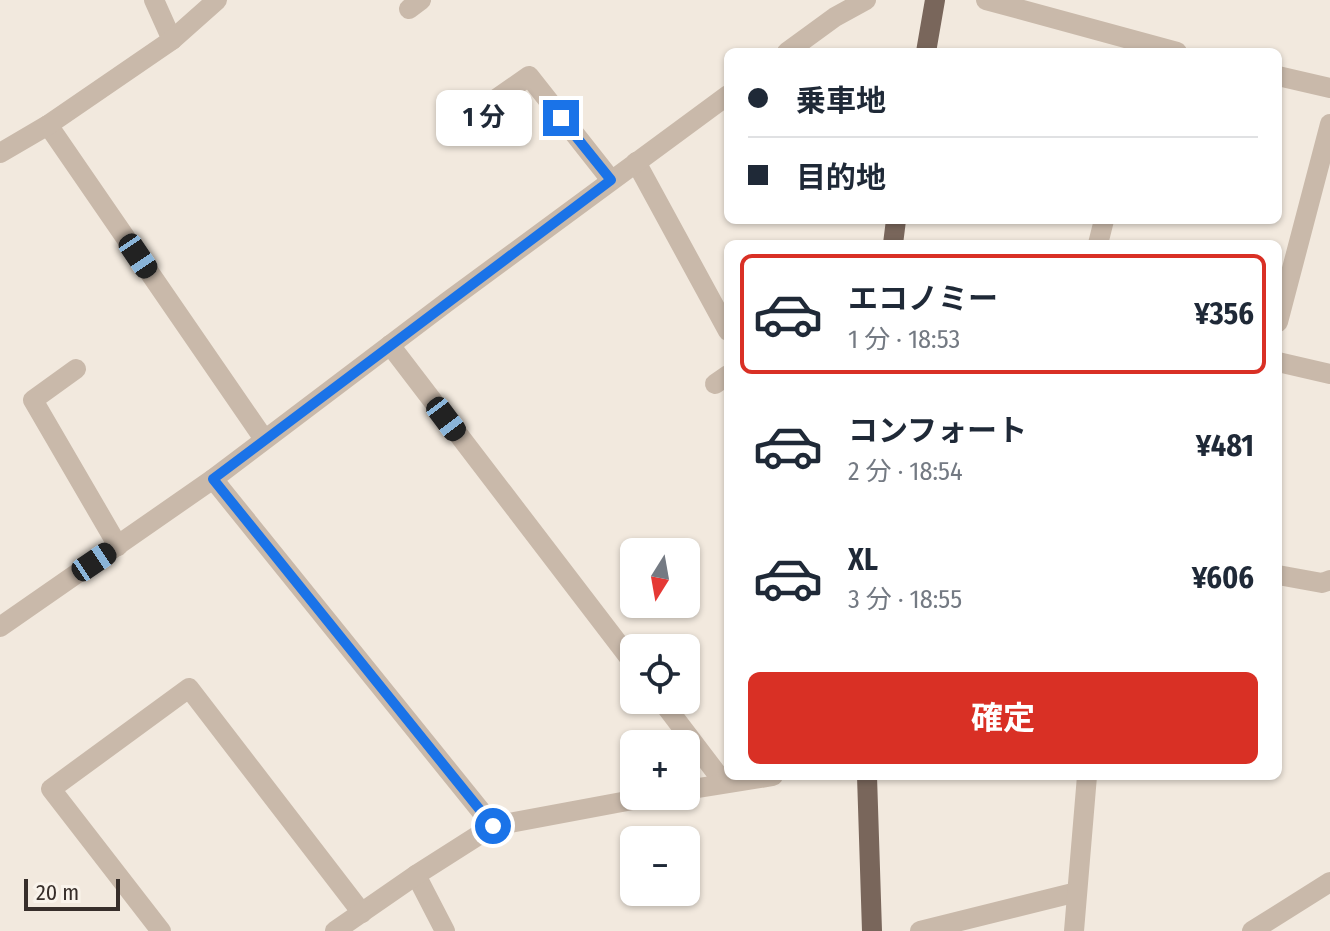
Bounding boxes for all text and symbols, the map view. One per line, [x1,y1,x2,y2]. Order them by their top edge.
text: 乗車地 [796,83,886,119]
callout: 1 分 [437,90,533,146]
route end [543,100,579,136]
text: 1 分 [463,102,505,133]
text: 目的地 [796,160,886,196]
car [115,229,161,283]
icon: car [752,278,824,350]
text: エコノミー [848,281,998,317]
text: ¥356 [1194,296,1254,332]
text: 1 分 · 18:53 [848,324,960,355]
car [422,393,470,445]
icon: car [752,410,824,482]
text: コンフォート [848,413,1027,449]
text: ¥481 [1196,428,1254,464]
text: 2 分 · 18:54 [848,456,963,487]
north arrow [620,538,700,618]
map controls [620,538,700,906]
car [67,539,121,585]
icon: car [752,542,824,614]
text: XL [848,542,878,578]
text: ¥606 [1192,560,1254,596]
text: 3 分 · 18:55 [848,584,962,615]
button: locate [620,634,700,714]
button: 確定 [748,672,1258,764]
button: + [620,730,700,810]
route start [475,808,511,844]
button: − [620,826,700,906]
scale bar [24,875,120,911]
text: 20 m [36,879,79,906]

